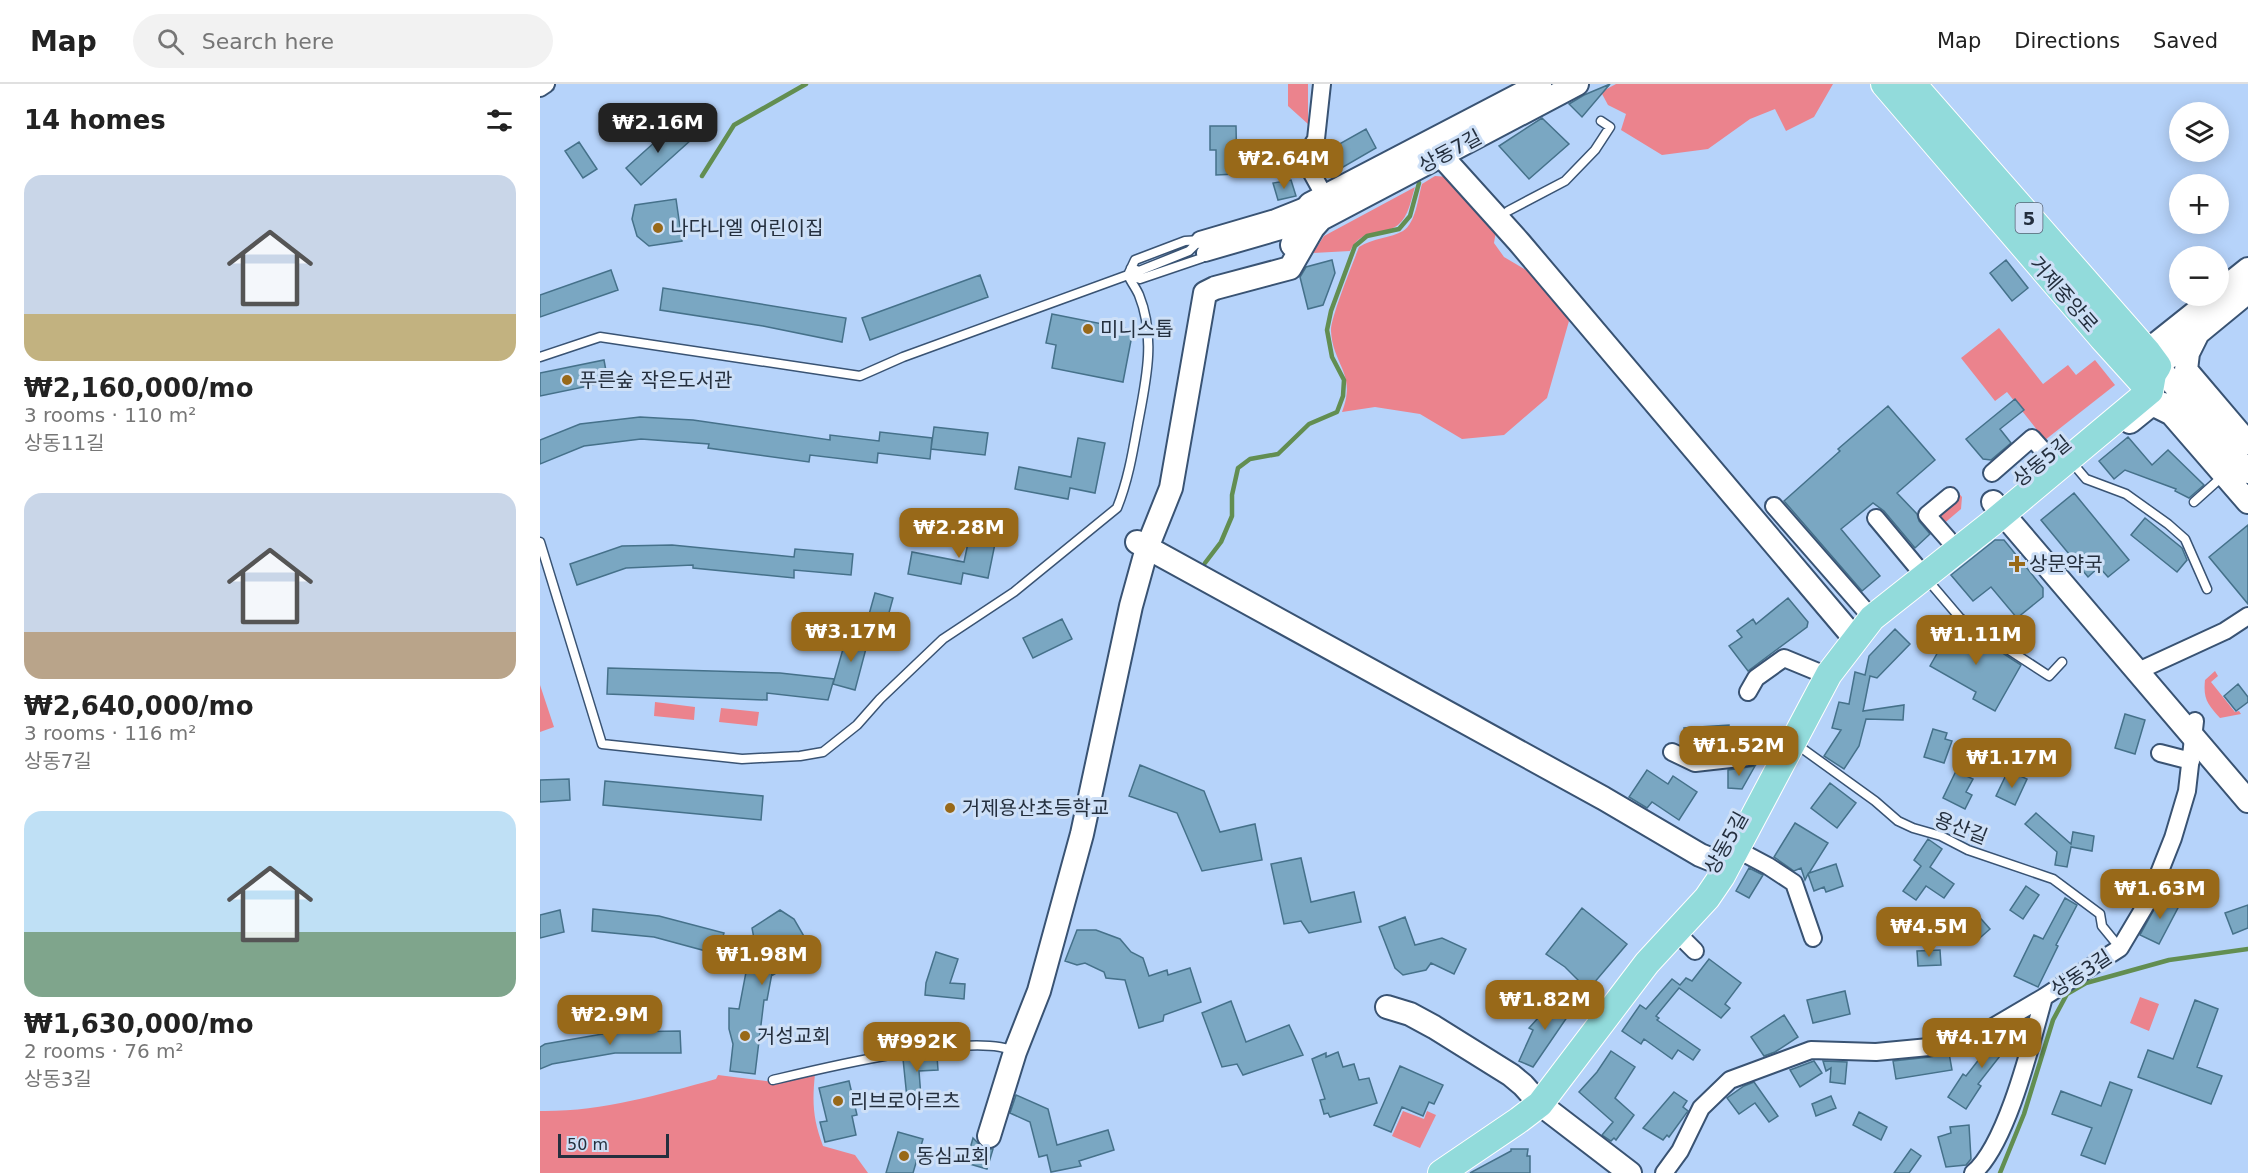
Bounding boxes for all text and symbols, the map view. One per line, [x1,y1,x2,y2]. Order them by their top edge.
search box [133,14,553,68]
text: Map [30,25,97,58]
icon: search [154,25,187,58]
text: Search here [202,29,334,54]
text: Map [1937,29,1981,53]
text: Directions [2014,29,2120,53]
text: Saved [2153,29,2218,53]
map controls [2169,102,2229,306]
button: layers [2169,102,2229,162]
pin: ₩2.16M [609,103,707,154]
icon: filters [483,104,516,137]
text: 14 homes [24,105,166,135]
text: ₩2.16M [612,110,704,134]
street label: 상동7길 [1414,124,1486,178]
pin: ₩2.64M [1235,139,1333,190]
text: ₩2.64M [1238,146,1330,170]
button: + [2169,174,2229,234]
road number: 5 [2016,203,2042,233]
icon: home [216,214,324,322]
place label: 나다나엘 어린이집 [670,216,824,240]
marker: 나다나엘 어린이집 [651,221,665,235]
button: − [2169,246,2229,306]
street label: 거제중앙로 [2025,251,2103,337]
place label: 미니스톱 [1100,317,1174,341]
marker: 미니스톱 [1081,322,1095,336]
place label: 푸른숲 작은도서관 [579,368,733,392]
text: ₩2,160,000/mo [24,373,254,403]
marker: 푸른숲 작은도서관 [560,373,574,387]
text: 3 rooms · 110 m² [24,403,196,427]
street label: 상동5길 [2008,430,2076,492]
text: 상동11길 [24,431,105,455]
pin: ₩2.28M [910,508,1008,559]
text: ₩2.28M [913,515,1005,539]
icon: home [216,532,324,640]
place label: 상문약국 [2029,552,2103,576]
marker: 상문약국 [2010,557,2024,571]
pin: ₩3.17M [802,612,900,663]
pin: ₩1.11M [1927,615,2025,666]
text: ₩3.17M [805,619,897,643]
text: ₩1.11M [1930,622,2022,646]
text: ₩2,640,000/mo [24,691,254,721]
text: 3 rooms · 116 m² [24,721,196,745]
pin: ₩1.52M [1690,726,1788,777]
text: ₩1.52M [1693,733,1785,757]
pin: ₩1.17M [1963,738,2061,789]
text: ₩1.17M [1966,745,2058,769]
text: 상동7길 [24,749,92,773]
place label: 거제용산초등학교 [962,796,1109,820]
marker: 거제용산초등학교 [943,801,957,815]
street label: 상동5길 [1699,807,1753,879]
street label: 용산길 [1931,807,1991,849]
icon: home [216,850,324,958]
pin: ₩1.63M [2111,869,2209,920]
text: ₩1.63M [2114,876,2206,900]
pin: ₩4.5M [1887,907,1971,958]
text: ₩4.5M [1890,914,1968,938]
pin: ₩1.98M [713,935,811,986]
text: ₩1.98M [716,942,808,966]
street label: 상동3길 [2046,944,2116,1002]
pin: ₩1.82M [1496,980,1594,1031]
text: ₩1.82M [1499,987,1591,1011]
pin: ₩2.9M [568,995,652,1046]
text: ₩2.9M [571,1002,649,1026]
text: ₩1,630,000/mo [24,1009,254,1039]
pin: ₩4.17M [1933,1018,2031,1069]
pin: ₩992K [875,1022,959,1073]
place label: 거성교회 [757,1024,831,1048]
text: ₩4.17M [1936,1025,2028,1049]
marker: 거성교회 [738,1029,752,1043]
text: ₩992K [877,1029,957,1053]
text: 2 rooms · 76 m² [24,1039,184,1063]
text: 상동3길 [24,1067,92,1091]
place label: 리브로아르츠 [850,1089,960,1113]
marker: 리브로아르츠 [831,1094,845,1108]
scale bar [558,1131,669,1158]
text: 50 m [567,1135,608,1154]
place label: 동심교회 [916,1144,990,1168]
marker: 동심교회 [897,1149,911,1163]

